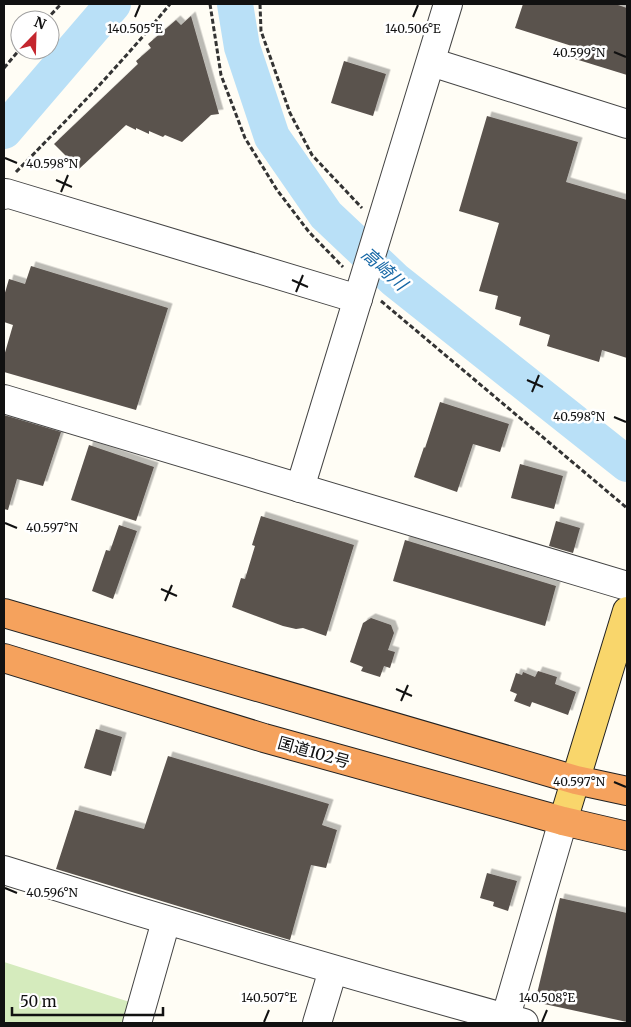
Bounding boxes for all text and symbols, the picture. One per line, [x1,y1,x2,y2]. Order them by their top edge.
north arrow [10,10,60,60]
text: N [31,13,49,33]
text: 140.505°E [107,21,163,36]
text: 140.506°E [385,21,441,36]
text: 40.599°N [553,45,606,60]
text: 40.598°N [26,156,79,171]
water label: 高崎川 [357,242,414,297]
text: 40.598°N [553,409,606,424]
text: 40.597°N [26,520,79,535]
street label: 国道102号 [276,732,352,772]
text: 40.597°N [553,774,606,789]
text: 40.596°N [26,885,79,900]
scale bar [12,984,164,1016]
text: 140.507°E [241,990,297,1005]
text: 140.508°E [519,990,575,1005]
text: 50 m [20,992,57,1011]

